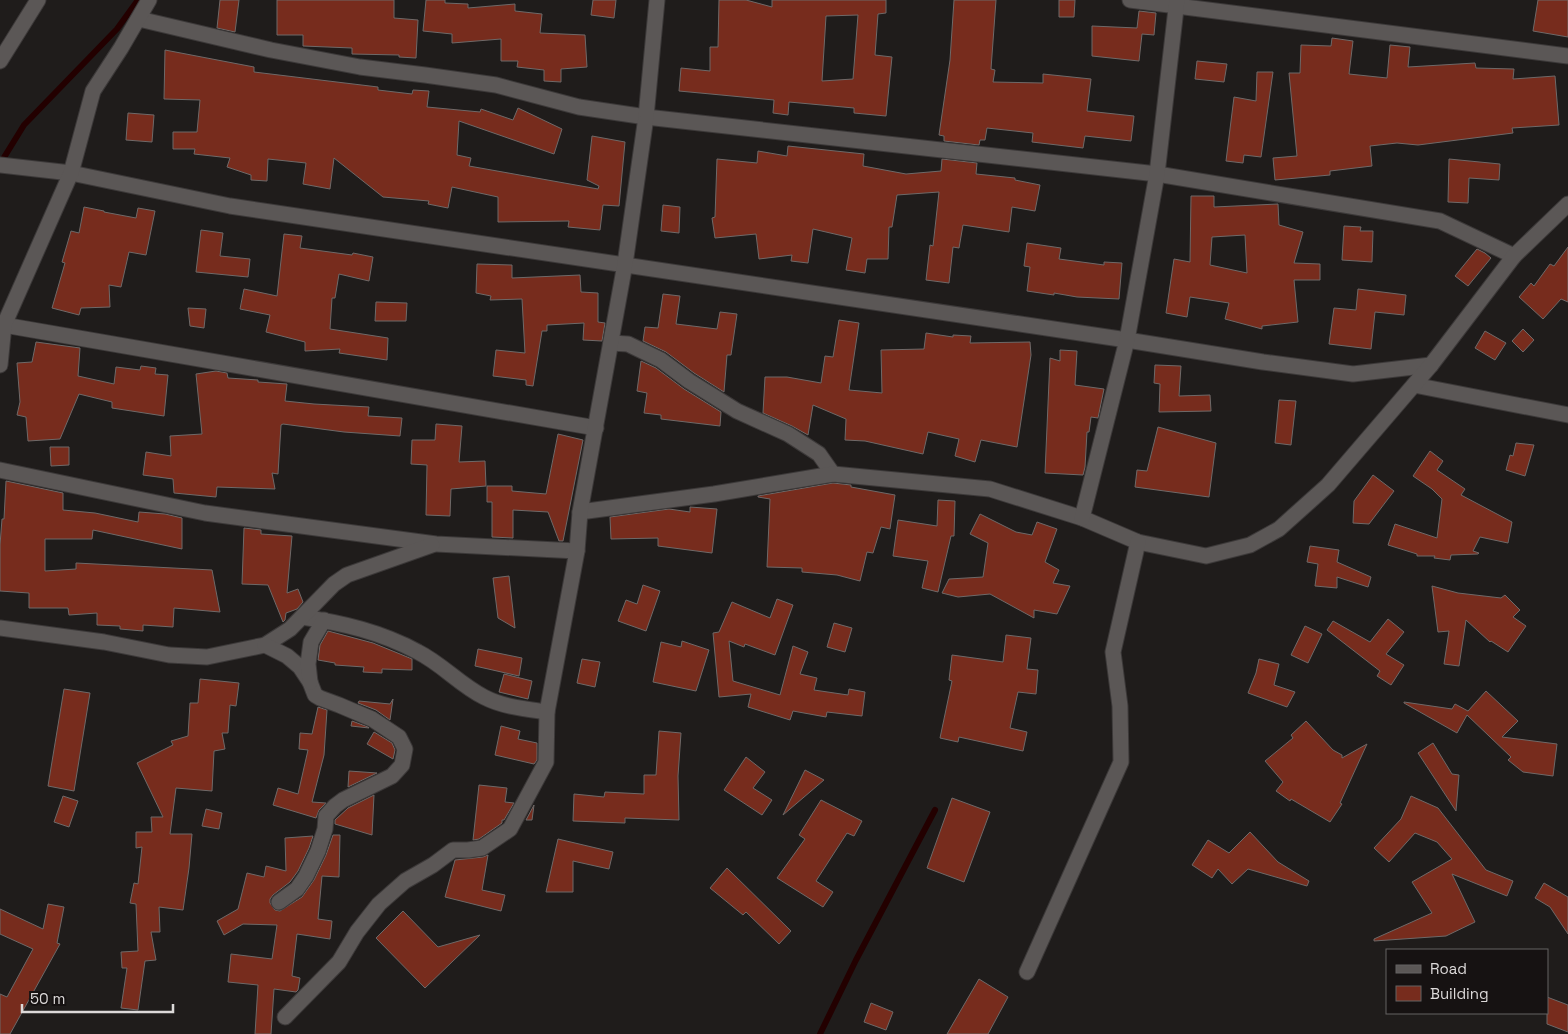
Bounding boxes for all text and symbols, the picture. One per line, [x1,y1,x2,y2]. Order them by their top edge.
legend [1386,949,1548,1014]
text: Road [1430,959,1467,978]
scale bar [22,982,174,1014]
text: Building [1430,984,1489,1003]
text: 50 m [30,989,65,1008]

